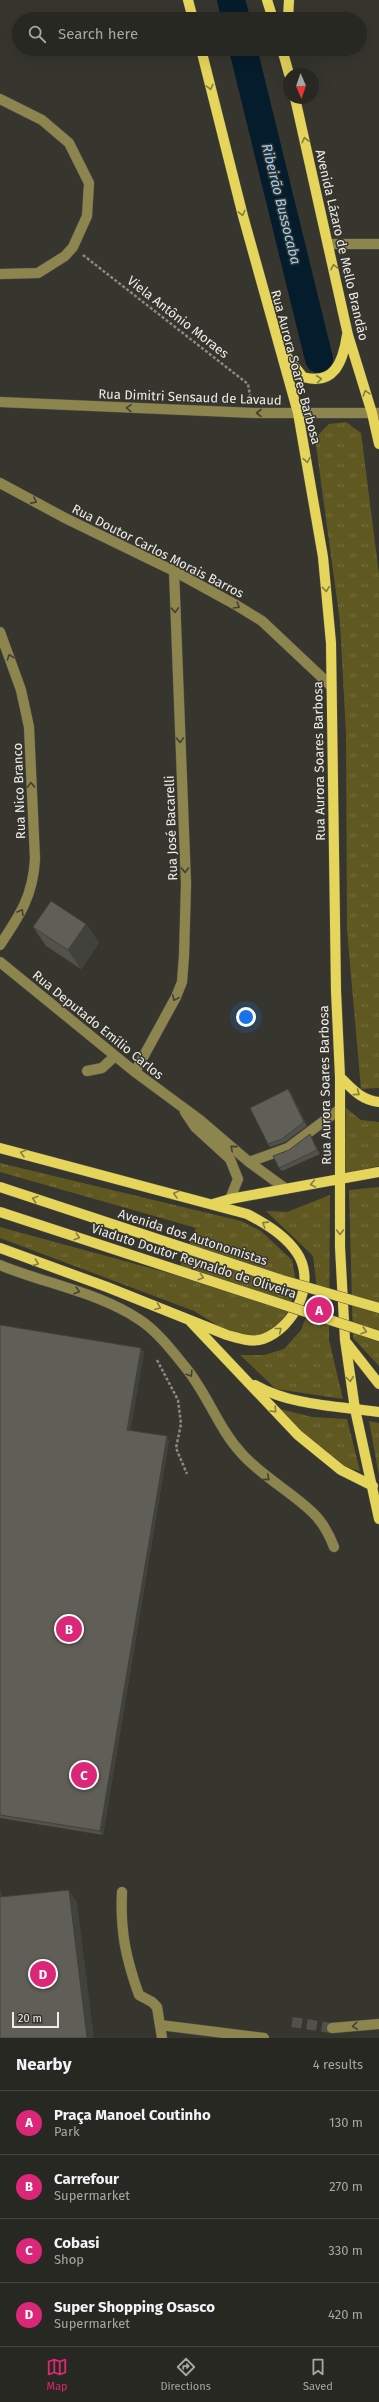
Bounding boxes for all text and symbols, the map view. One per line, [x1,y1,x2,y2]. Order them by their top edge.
search box [12,12,367,56]
icon: search [26,23,48,45]
text: Search here [58,25,138,43]
north arrow [283,68,319,104]
one-way arrow [205,83,214,90]
one-way arrow [301,137,309,144]
water label: Ribeirão Bussocaba [258,142,304,266]
street label: Avenida Lázaro de Mello Brandão [313,148,371,342]
one-way arrow [237,209,246,216]
one-way arrow [330,264,338,270]
street label: Viela Antônio Moraes [124,273,232,361]
street label: Rua Aurora Soares Barbosa [268,288,324,446]
one-way arrow [315,375,322,384]
street label: Rua Dimitri Sensaud de Lavaud [98,386,282,408]
one-way arrow [362,390,371,397]
one-way arrow [126,404,132,412]
one-way arrow [256,409,262,417]
one-way arrow [302,457,311,463]
one-way arrow [30,496,37,504]
street label: Rua Doutor Carlos Morais Barros [70,501,246,601]
one-way arrow [322,586,331,592]
one-way arrow [233,602,240,609]
one-way arrow [171,607,179,613]
one-way arrow [7,654,15,661]
street label: Rua Aurora Soares Barbosa [310,681,328,841]
one-way arrow [176,737,184,743]
street label: Rua Nico Branco [10,743,28,839]
street label: Rua José Bacarelli [162,775,180,881]
one-way arrow [27,782,36,788]
one-way arrow [181,867,190,873]
one-way arrow [16,909,23,916]
street label: Rua Deputado Emílio Carlos [30,968,166,1082]
one-way arrow [172,994,180,1002]
street label: Rua Aurora Soares Barbosa [316,1005,334,1165]
your location [236,1007,256,1027]
one-way arrow [353,1089,360,1096]
one-way arrow [230,1146,237,1153]
one-way arrow [20,1149,27,1158]
one-way arrow [310,1179,316,1188]
one-way arrow [172,1190,179,1199]
one-way arrow [32,1195,39,1203]
street label: Avenida dos Autonomistas [116,1206,270,1268]
street label: Viaduto Doutor Reynaldo de Oliveira [90,1221,298,1301]
one-way arrow [262,1221,269,1228]
one-way arrow [335,1229,344,1235]
one-way arrow [73,1232,80,1241]
one-way arrow [33,1258,40,1266]
one-way arrow [197,1272,204,1281]
one-way arrow [73,1286,80,1295]
pin: A [306,1295,332,1325]
one-way arrow [155,1303,162,1311]
one-way arrow [360,1326,367,1335]
one-way arrow [275,1327,282,1334]
one-way arrow [186,1370,193,1377]
one-way arrow [345,1376,354,1382]
one-way arrow [269,1405,277,1413]
one-way arrow [263,1473,270,1480]
pin: B [56,1614,82,1644]
pin: C [71,1760,97,1790]
pin: D [30,1959,56,1989]
scale bar [12,2010,59,2029]
text: 20 m [18,2012,42,2025]
one-way arrow [352,2021,359,2030]
text: Nearby [16,2054,71,2075]
text: 4 results [313,2057,363,2072]
text: Praça Manoel Coutinho [54,2106,211,2124]
text: A [25,2115,33,2130]
text: 130 m [329,2115,363,2130]
text: Park [54,2124,80,2139]
text: Carrefour [54,2170,119,2188]
text: B [25,2179,33,2194]
text: 270 m [329,2179,363,2194]
text: Supermarket [54,2188,130,2203]
text: Cobasi [54,2234,99,2252]
text: C [25,2243,33,2258]
text: 330 m [328,2243,363,2258]
text: Shop [54,2252,84,2267]
text: Super Shopping Osasco [54,2298,215,2316]
text: D [25,2307,33,2322]
text: 420 m [328,2307,363,2322]
text: Supermarket [54,2316,130,2331]
tab: Map [46,2356,68,2393]
tab: Directions [160,2356,211,2393]
tab: Saved [303,2356,333,2393]

